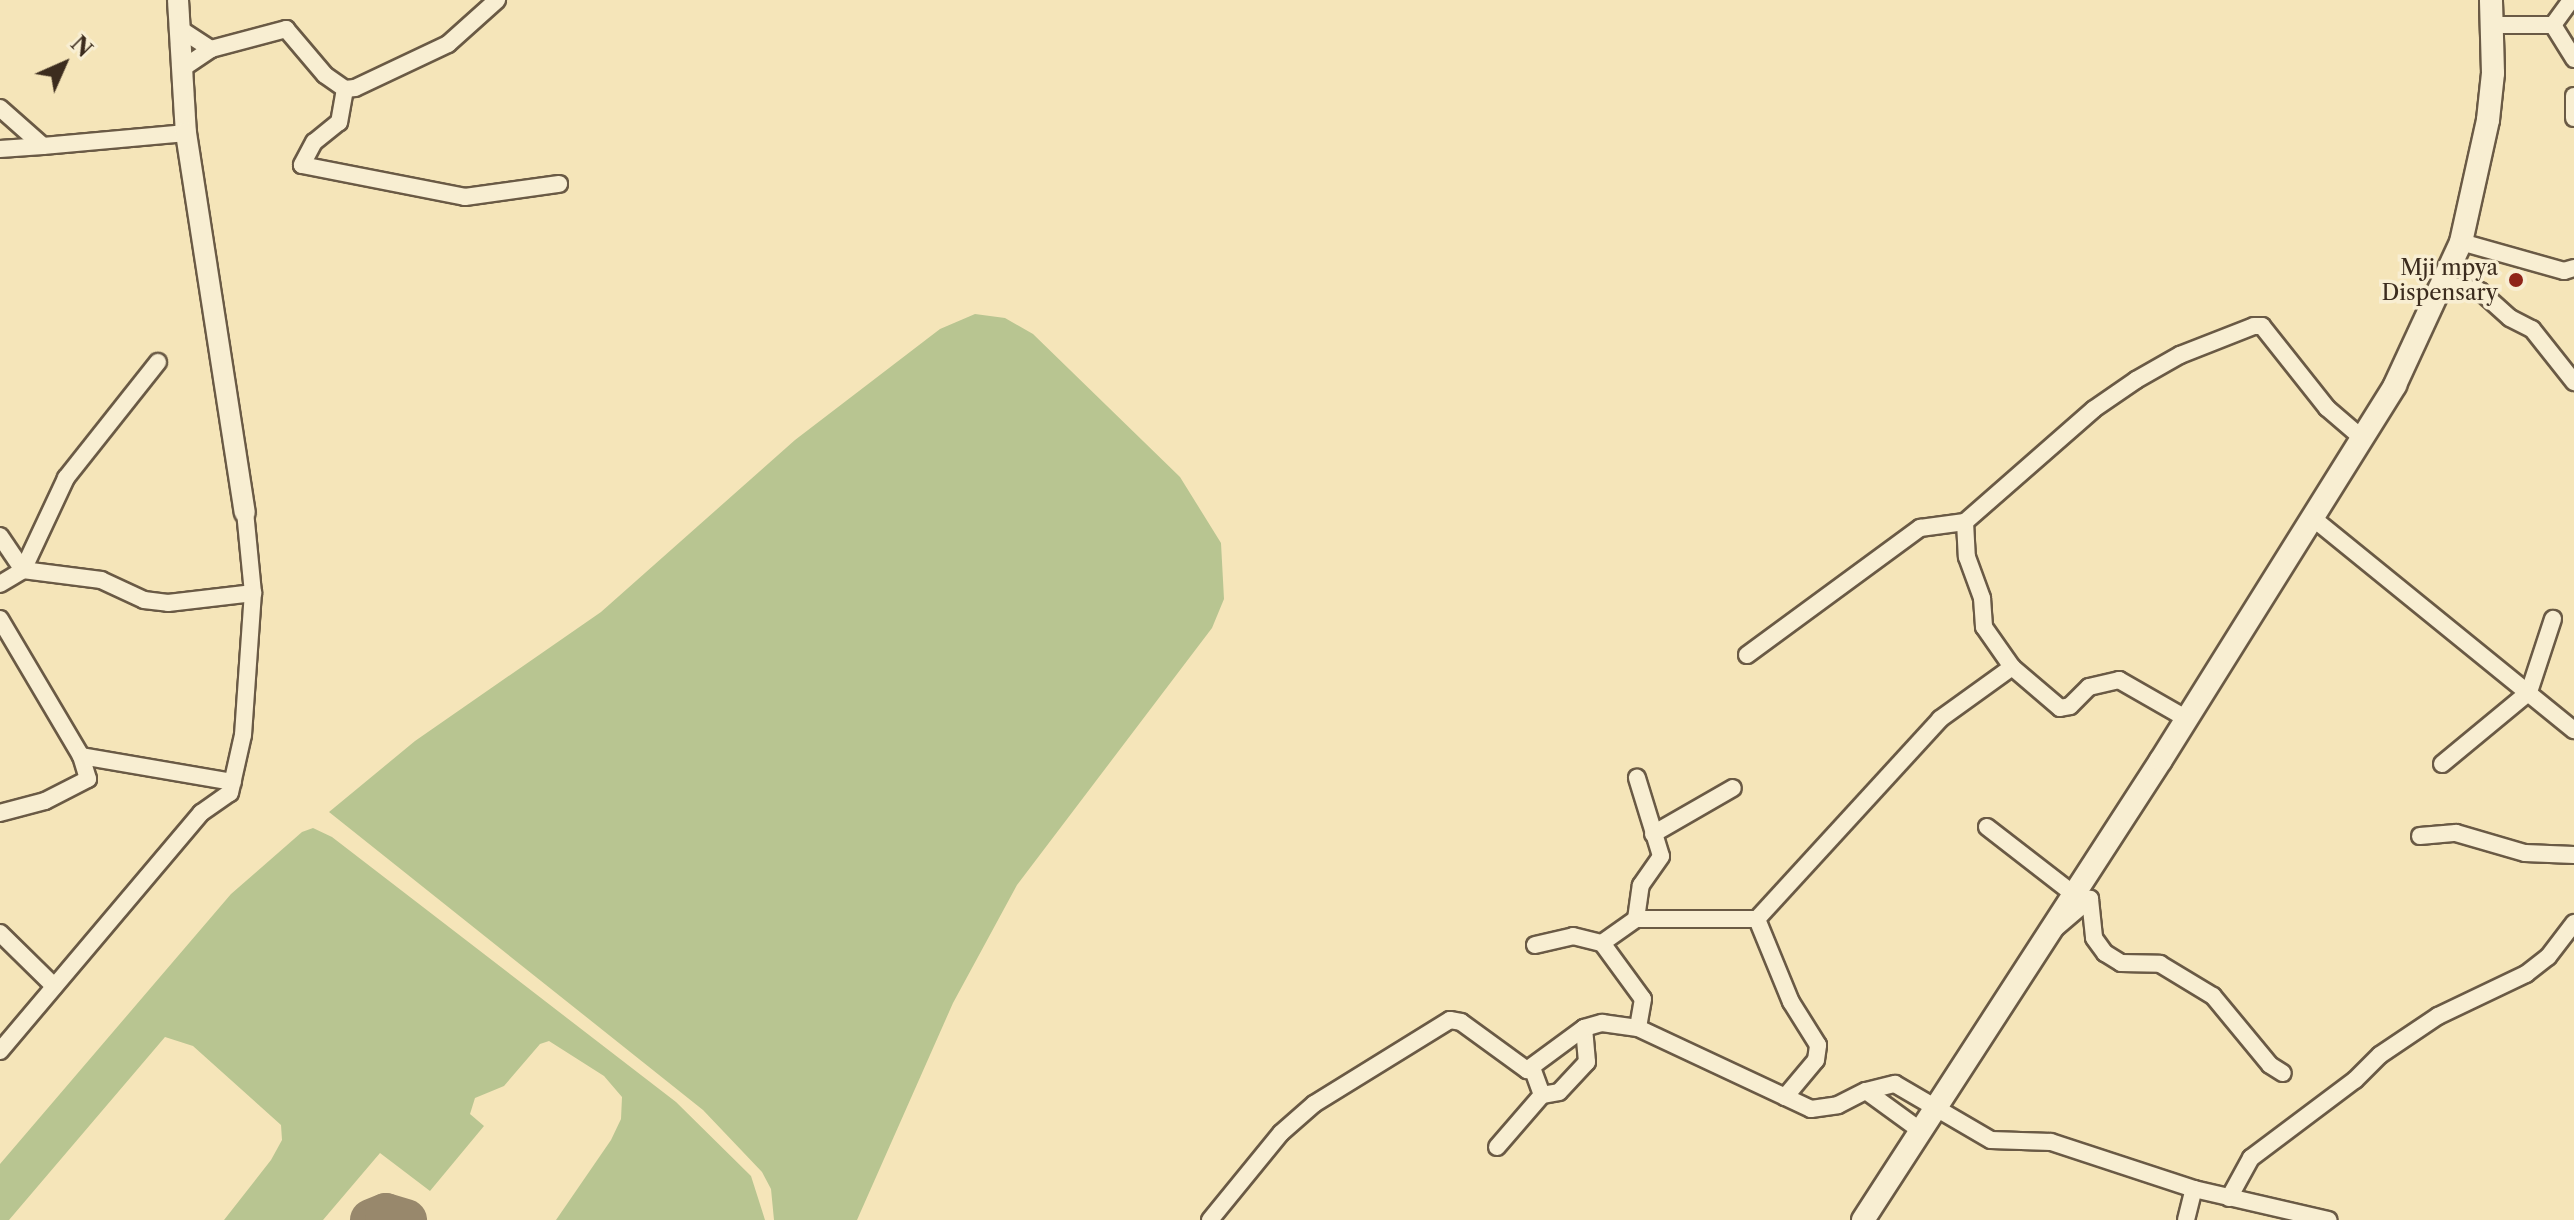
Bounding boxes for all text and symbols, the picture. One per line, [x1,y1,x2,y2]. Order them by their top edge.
north arrow [24,24,104,104]
text: N [65,30,98,63]
place label: Mji mpya Dispensary [2382,254,2498,306]
marker: Mji mpya Dispensary [2505,269,2527,291]

